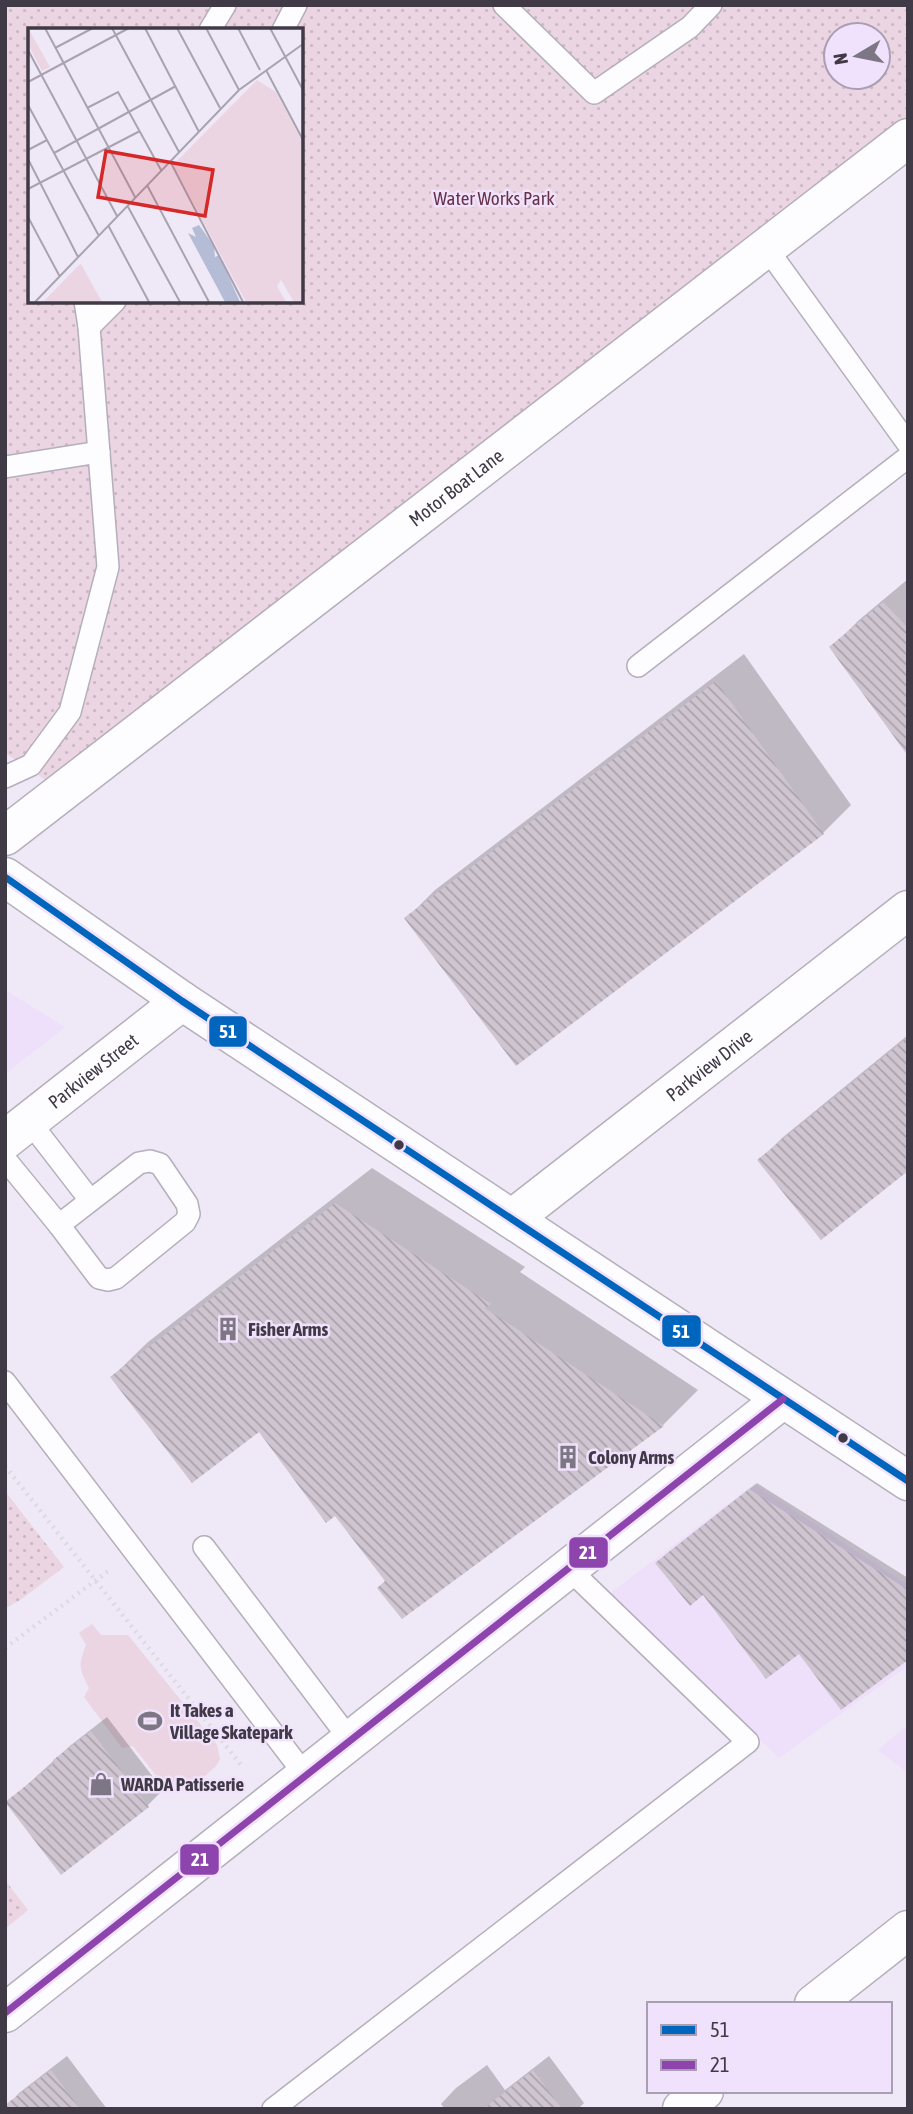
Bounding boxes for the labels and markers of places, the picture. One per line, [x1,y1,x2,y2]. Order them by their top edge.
unlabelled marker [392,1138,406,1152]
building icon: Fisher Arms [214,1315,242,1343]
place label: Fisher Arms [248,1318,328,1340]
unlabelled marker [836,1431,850,1445]
building icon: Colony Arms [554,1443,582,1471]
place label: Colony Arms [588,1446,674,1468]
place label: It Takes a Village Skatepark [169,1699,293,1743]
sports icon: It Takes a Village Skatepark [136,1707,164,1735]
shop icon: WARDA Patisserie [87,1770,115,1798]
place label: WARDA Patisserie [120,1773,244,1795]

